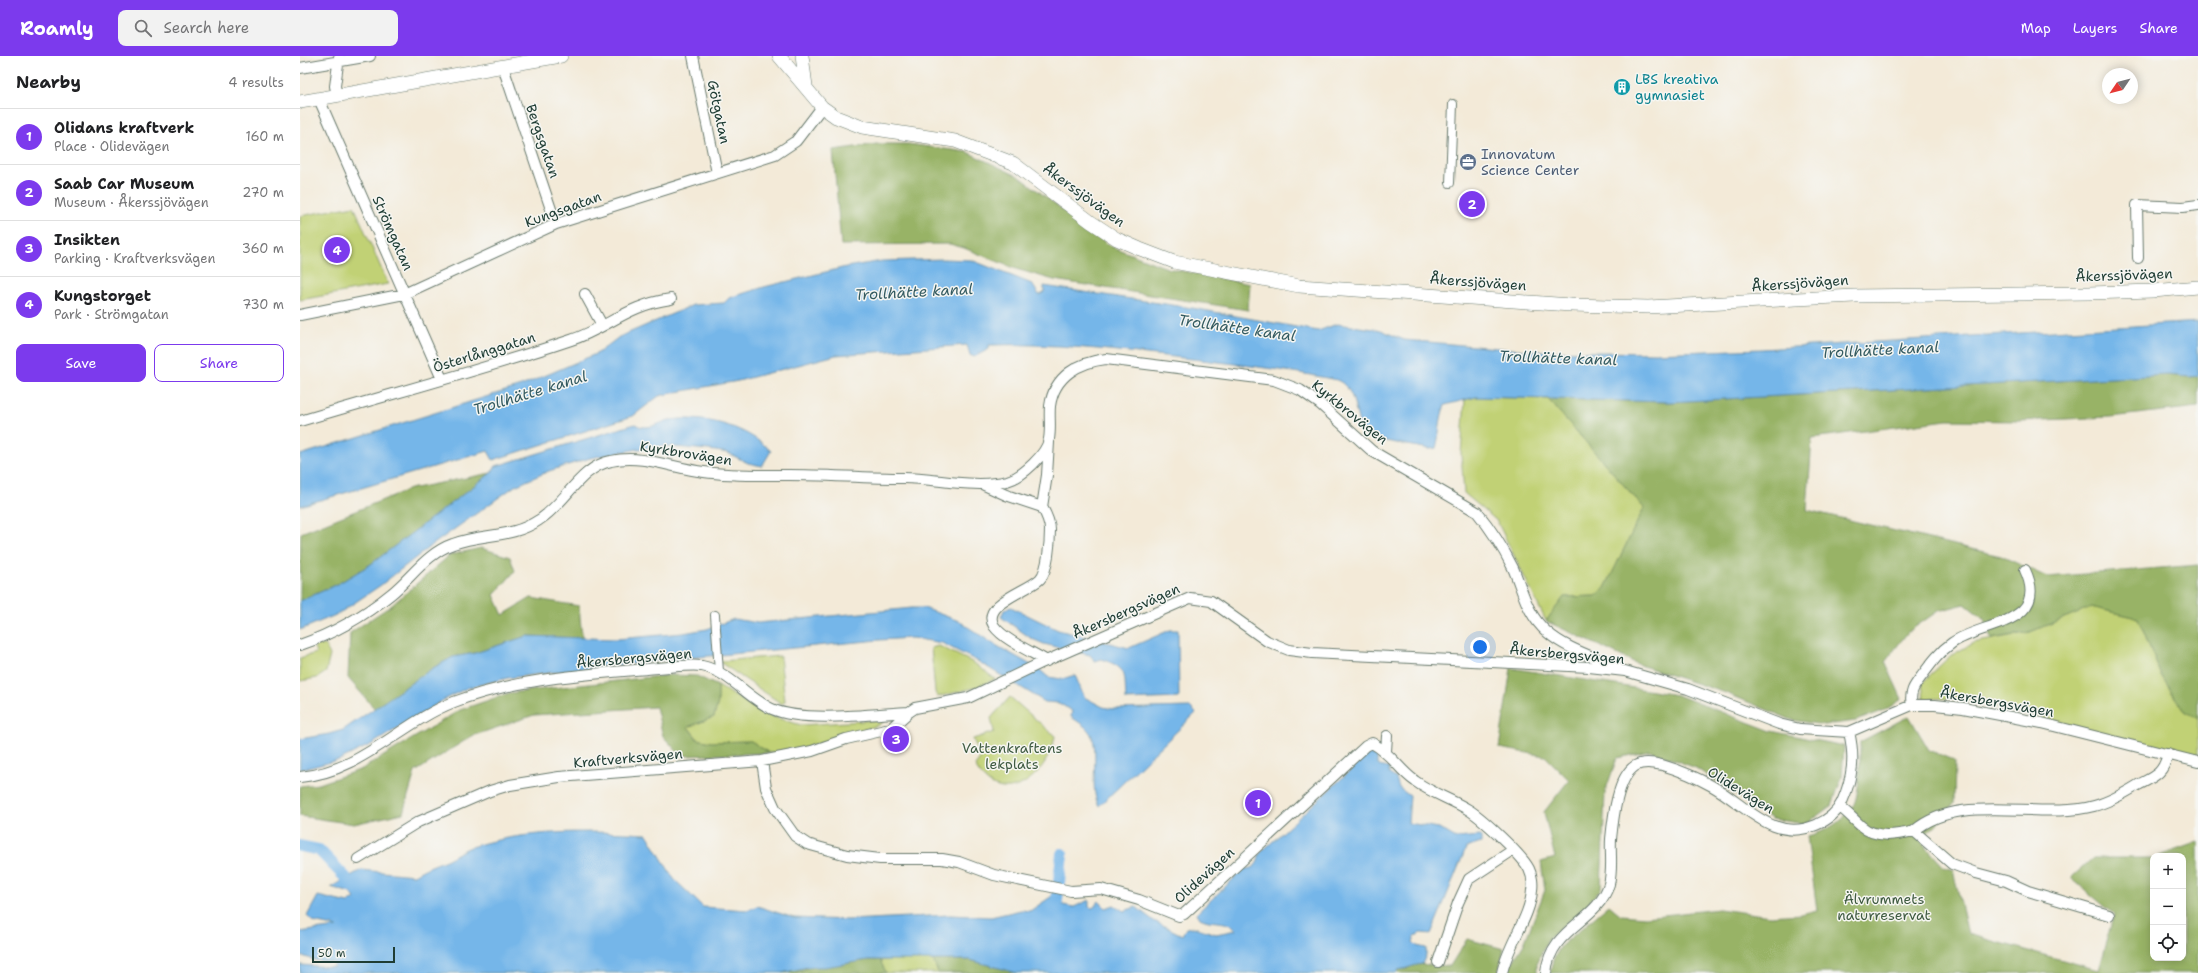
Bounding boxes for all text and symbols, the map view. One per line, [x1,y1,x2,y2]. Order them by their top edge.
search box [118,10,398,46]
text: Roamly [20,16,94,41]
icon: search [132,17,154,39]
text: Search here [164,18,249,38]
text: Map [2021,19,2051,37]
text: Layers [2073,19,2117,37]
text: Share [2139,19,2178,37]
north arrow [2102,68,2138,104]
place label: LBS kreativa gymnasiet [1635,70,1719,104]
text: Nearby [16,71,81,93]
text: 4 results [228,74,284,91]
building icon: LBS kreativa gymnasiet [1612,77,1632,97]
street label: Götgatan [703,78,735,146]
street label: Bergsgatan [522,102,564,181]
text: Olidans kraftverk [54,118,194,138]
text: 1 [26,128,32,145]
text: 160 m [246,128,284,145]
text: Place · Olidevägen [54,138,170,155]
place label: Innovatum Science Center [1481,145,1580,179]
office icon: Innovatum Science Center [1458,152,1478,172]
street label: Åkerssjövägen [1039,159,1129,231]
text: Saab Car Museum [54,174,194,194]
text: 2 [24,184,34,201]
text: 270 m [242,184,284,201]
street label: Kungsgatan [522,187,604,231]
pin: 2 [1459,189,1485,219]
street label: Strömgatan [368,193,418,274]
text: Museum · Åkerssjövägen [54,194,209,211]
text: Insikten [54,230,120,250]
pin: 4 [324,235,350,265]
text: 3 [24,240,34,257]
text: 360 m [242,240,284,257]
text: Parking · Kraftverksvägen [54,250,215,267]
street label: Åkerssjövägen [2075,264,2173,286]
street label: Åkerssjövägen [1429,270,1528,294]
street label: Åkerssjövägen [1751,271,1850,295]
water label: Trollhätte kanal [854,279,974,305]
text: Kungstorget [54,286,151,306]
text: 4 [24,296,34,313]
text: 730 m [242,296,284,313]
text: Park · Strömgatan [54,306,169,323]
water label: Trollhätte kanal [1177,310,1297,346]
street label: Österlånggatan [431,328,538,376]
water label: Trollhätte kanal [1820,337,1940,363]
button: Save [16,344,146,382]
button: Share [154,344,284,382]
water label: Trollhätte kanal [1499,346,1618,370]
water label: Trollhätte kanal [471,366,590,420]
street label: Kyrkbrovägen [1308,376,1392,449]
street label: Kyrkbrovägen [639,437,734,469]
street label: Åkersbergsvägen [1070,579,1183,643]
your location [1470,637,1490,657]
street label: Åkersbergsvägen [1509,640,1626,668]
street label: Åkersbergsvägen [576,644,693,672]
street label: Åkersbergsvägen [1939,683,2056,721]
pin: 3 [883,724,909,754]
park label: Vattenkraftens lekplats [962,739,1062,773]
street label: Kraftverksvägen [572,744,684,772]
street label: Olidevägen [1704,762,1778,818]
pin: 1 [1245,788,1271,818]
street label: Olidevägen [1170,843,1238,907]
map controls [2150,853,2186,961]
button: + [2150,853,2186,889]
button: − [2150,889,2186,925]
park label: Älvrummets naturreservat [1837,890,1931,924]
button: locate [2150,925,2186,961]
scale bar [312,945,395,964]
text: 50 m [318,946,346,961]

